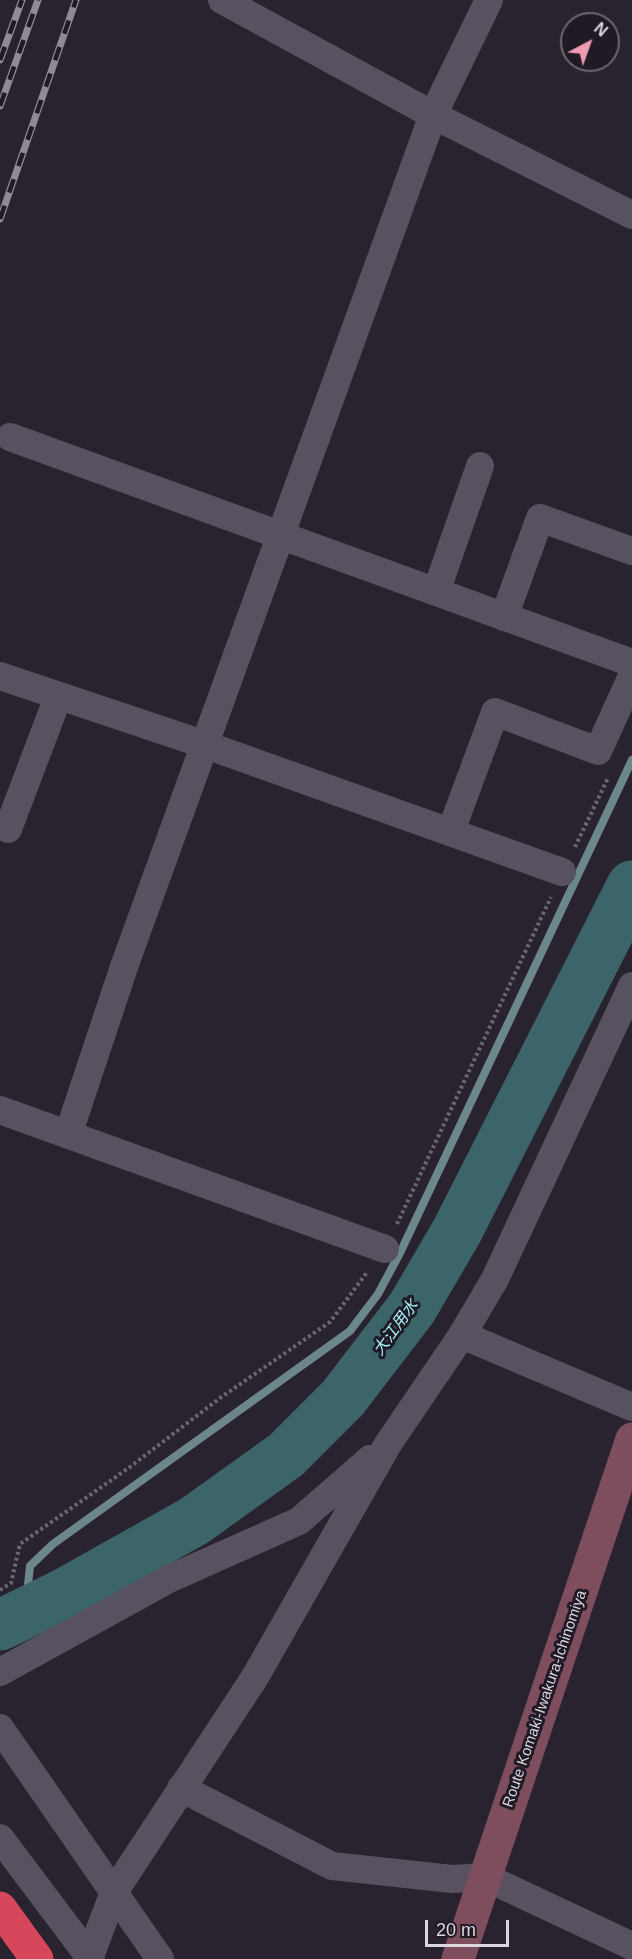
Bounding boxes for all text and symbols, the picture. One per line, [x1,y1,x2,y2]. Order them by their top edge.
north arrow [560,12,620,72]
text: N [591,19,611,40]
water label: 大江用水 [369,1296,423,1360]
street label: Route Komaki-Iwakura-Ichinomiya [499,1588,591,1810]
scale bar [428,1908,512,1946]
text: 20 m [436,1920,476,1940]

